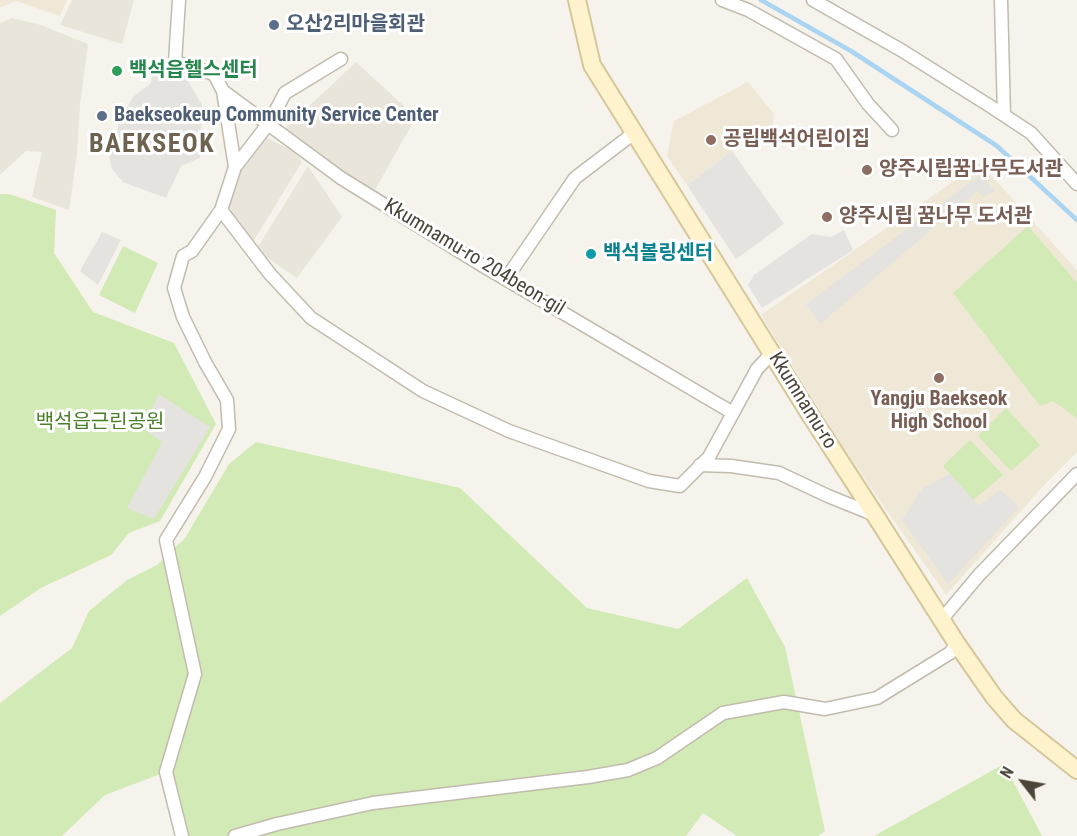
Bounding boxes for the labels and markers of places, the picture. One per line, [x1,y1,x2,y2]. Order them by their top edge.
place label: 오산2리마을회관 [286,13,425,37]
marker: 오산2리마을회관 [267,18,281,32]
place label: 백석읍헬스센터 [129,59,258,83]
marker: 백석읍헬스센터 [110,64,124,78]
place label: Baekseokeup Community Service Center [114,104,439,128]
marker: Baekseokeup Community Service Center [95,109,109,123]
place label: 공립백석어린이집 [723,128,870,152]
marker: 공립백석어린이집 [704,133,718,147]
place label: 양주시립꿈나무도서관 [879,158,1063,182]
marker: 양주시립꿈나무도서관 [860,163,874,177]
place label: 양주시립 꿈나무 도서관 [839,205,1032,229]
marker: 양주시립 꿈나무 도서관 [820,210,834,224]
place label: 백석볼링센터 [603,242,713,266]
marker: 백석볼링센터 [584,247,598,261]
marker: Yangju Baekseok High School [932,371,946,385]
place label: Yangju Baekseok High School [871,388,1007,435]

